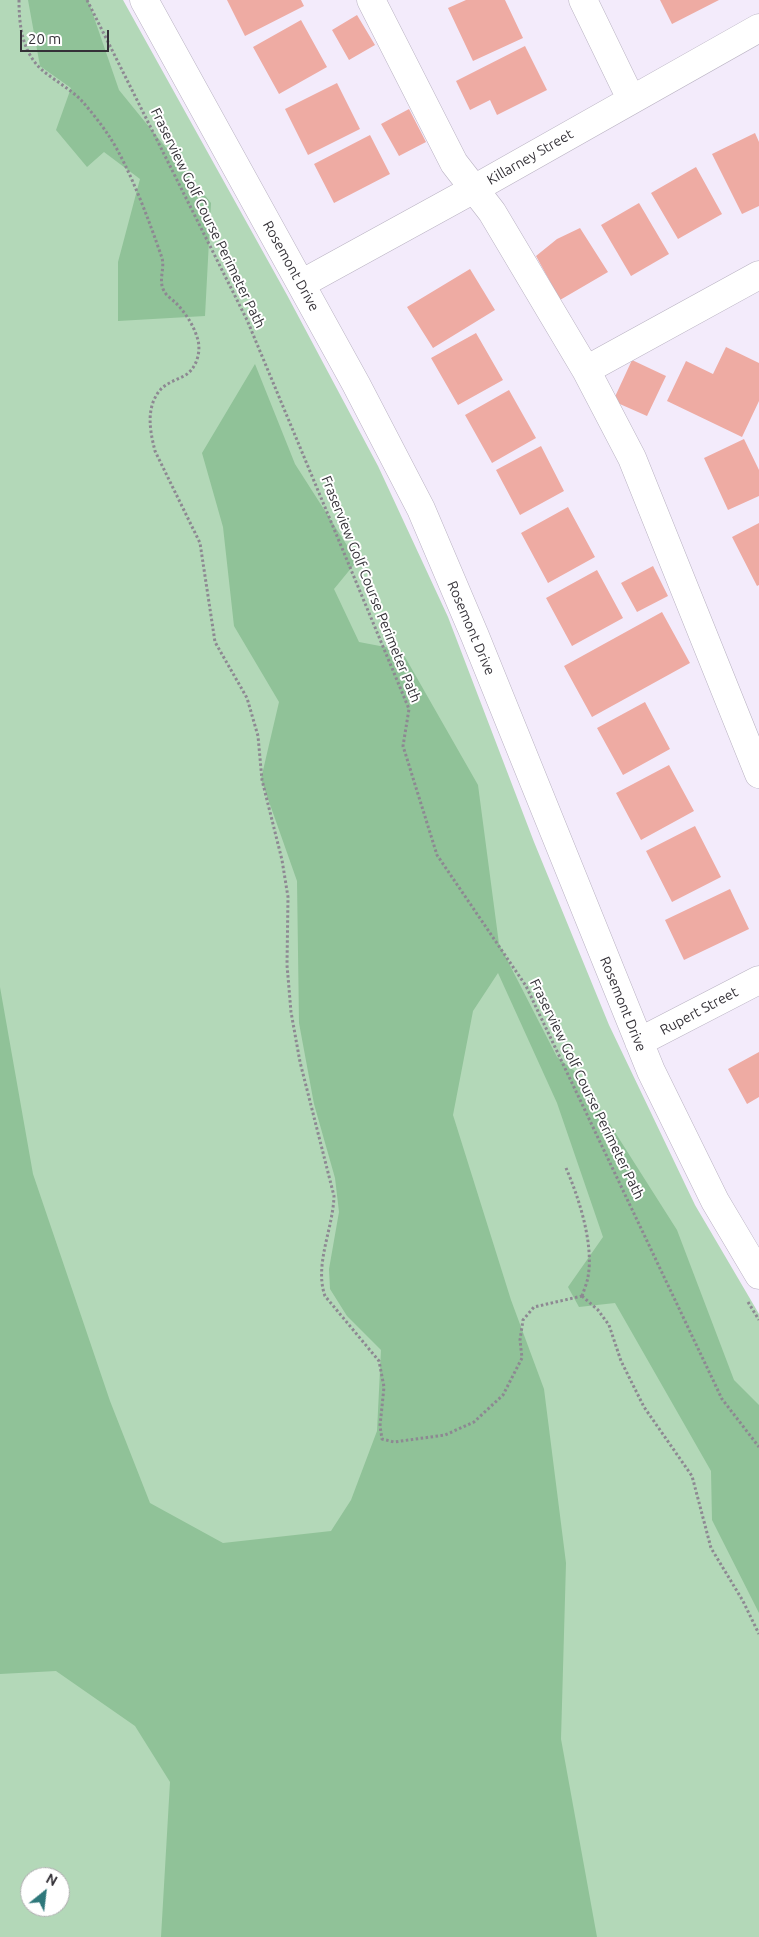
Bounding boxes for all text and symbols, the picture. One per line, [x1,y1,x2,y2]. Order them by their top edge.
scale bar [22,20,111,52]
text: 20 m [28,30,61,47]
street label: Fraserview Golf Course Perimeter Path [147,105,269,331]
street label: Killarney Street [484,126,576,188]
street label: Rosemont Drive [259,218,323,314]
street label: Fraserview Golf Course Perimeter Path [318,473,424,705]
street label: Rosemont Drive [444,578,498,678]
street label: Rosemont Drive [596,954,650,1054]
street label: Fraserview Golf Course Perimeter Path [526,976,648,1202]
street label: Rupert Street [657,983,741,1039]
north arrow [20,1867,70,1917]
text: N [43,1870,60,1889]

